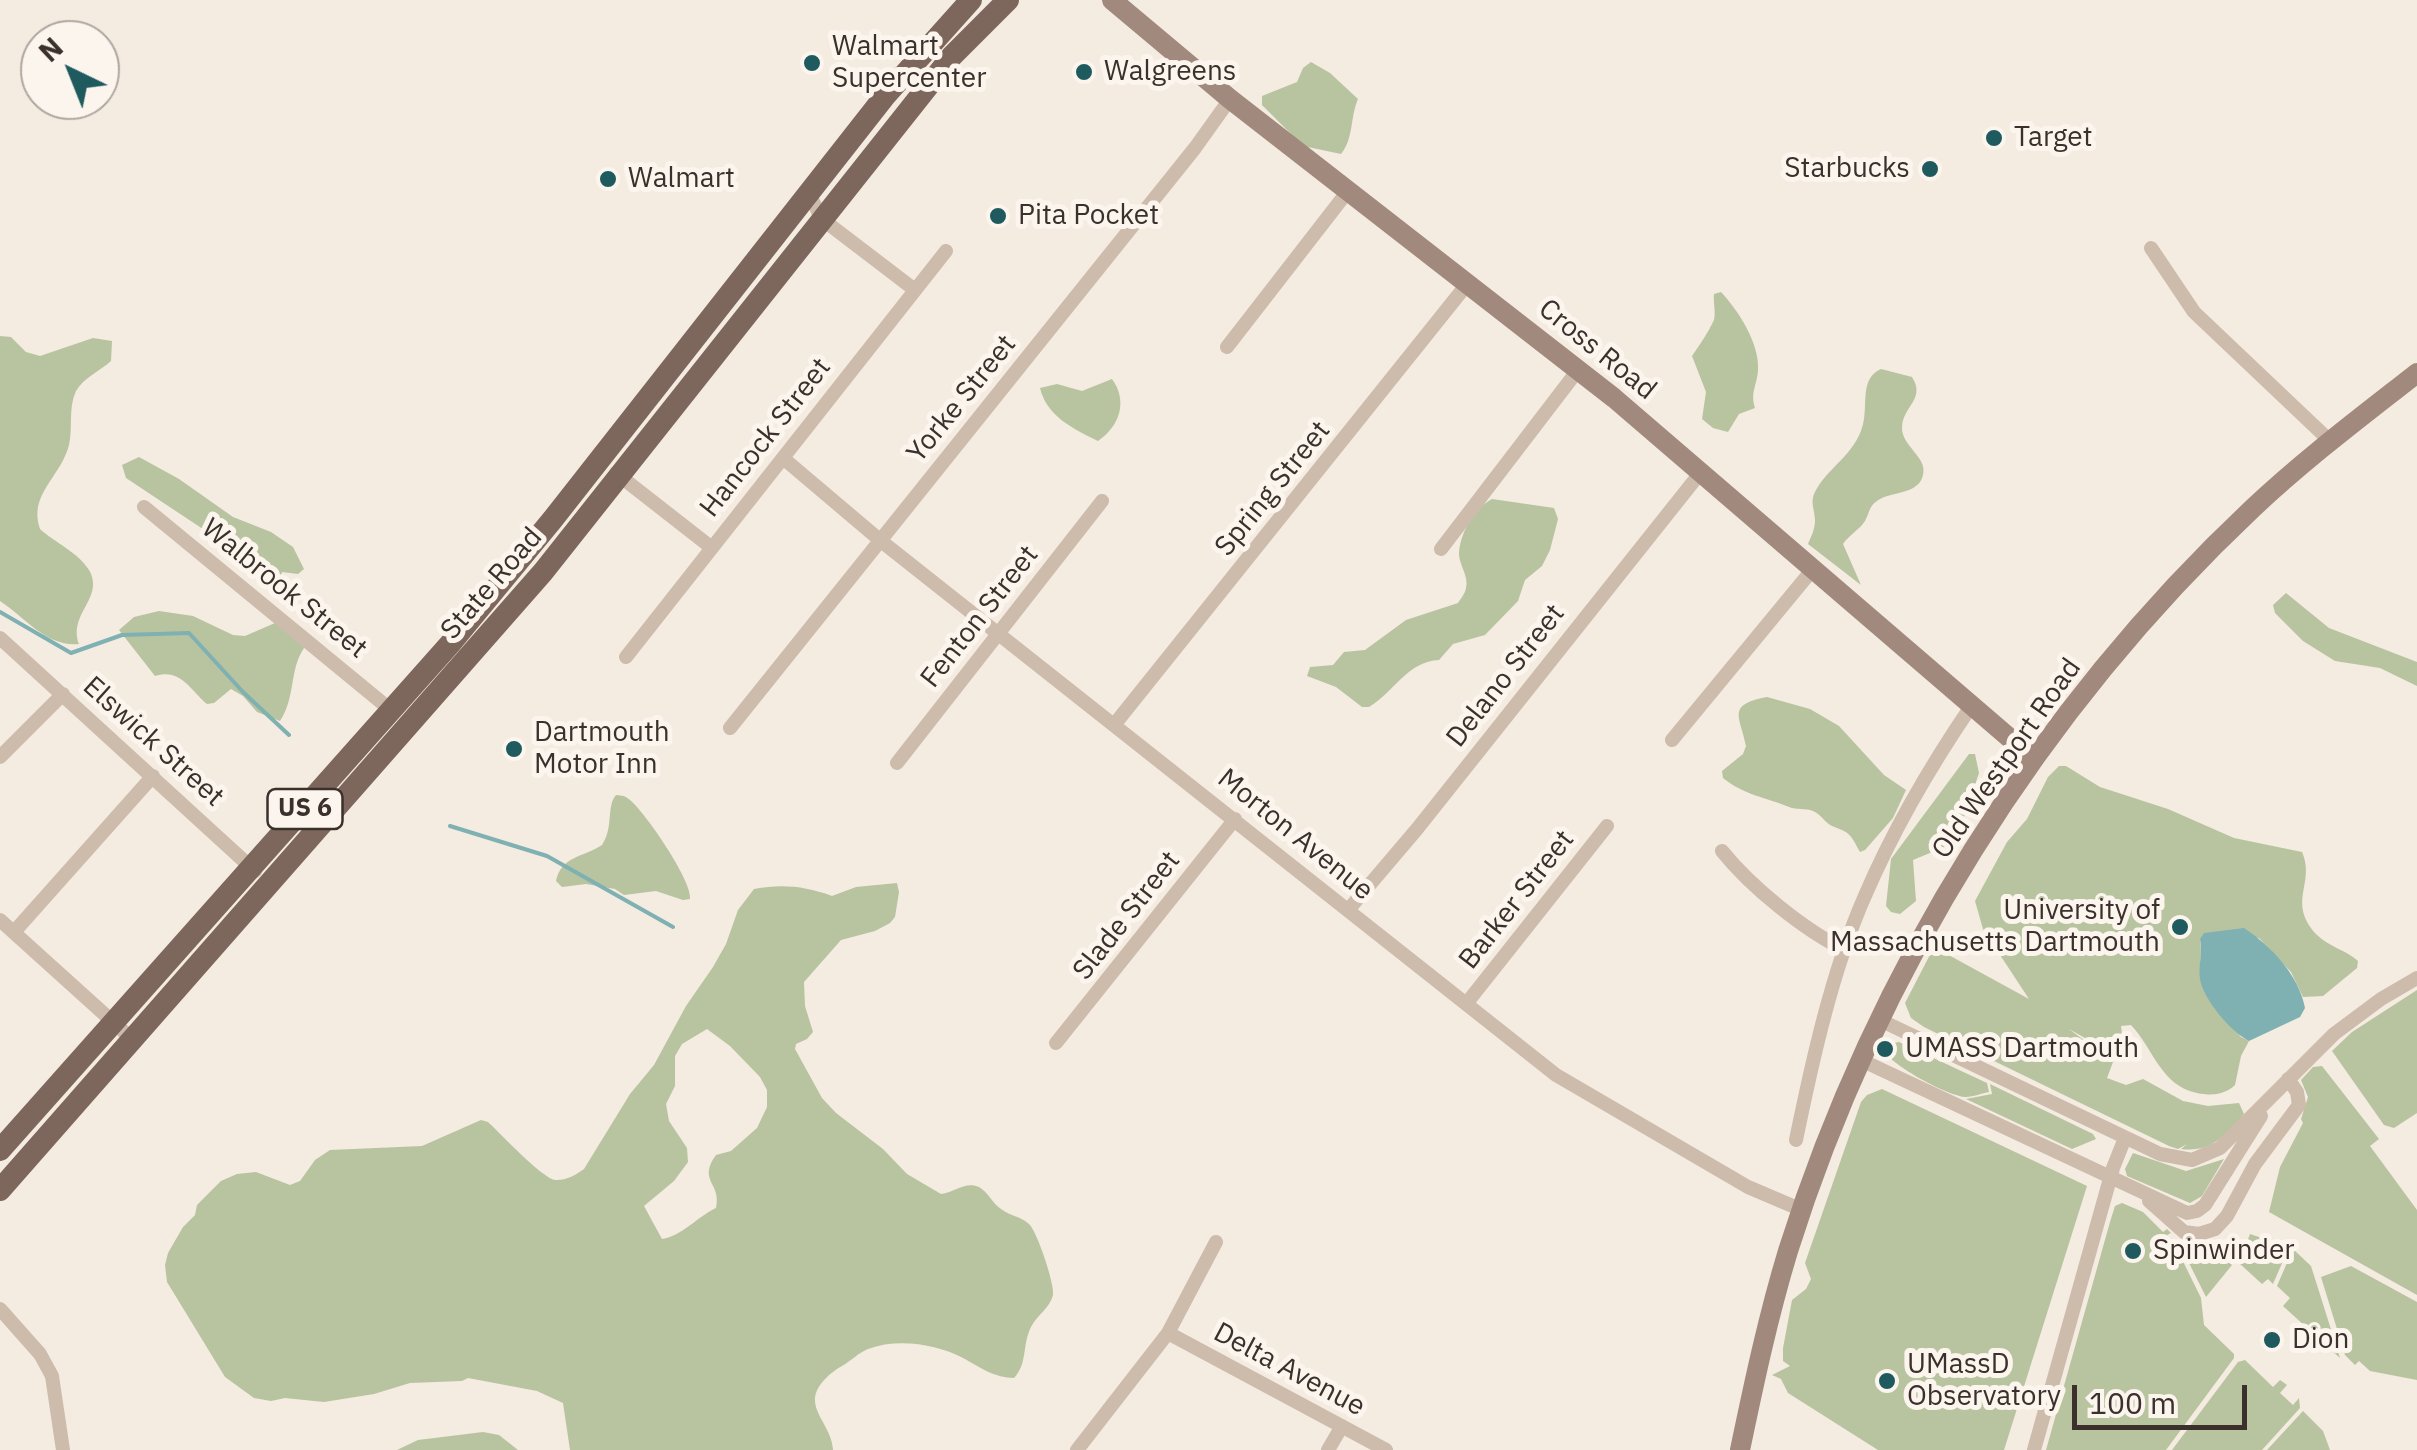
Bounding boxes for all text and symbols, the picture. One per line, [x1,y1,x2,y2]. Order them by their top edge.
north arrow [20,20,120,120]
text: N [31,29,71,70]
place label: Walmart Supercenter [832,30,986,96]
marker: Walmart Supercenter [801,52,823,74]
place label: Walgreens [1104,55,1236,89]
marker: Walgreens [1073,61,1095,83]
place label: Target [2014,121,2092,155]
marker: Target [1983,127,2005,149]
place label: Starbucks [1784,152,1910,186]
marker: Starbucks [1919,158,1941,180]
place label: Walmart [628,162,735,196]
marker: Walmart [597,168,619,190]
place label: Pita Pocket [1018,199,1159,233]
marker: Pita Pocket [987,205,1009,227]
street label: Cross Road [1532,292,1662,408]
street label: Yorke Street [900,329,1024,469]
street label: Hancock Street [694,352,838,524]
street label: Spring Street [1208,415,1338,563]
street label: Walbrook Street [194,512,374,666]
street label: State Road [434,521,550,647]
street label: Fenton Street [914,539,1046,695]
street label: Delano Street [1440,598,1572,754]
street label: Old Westport Road [1925,652,2089,866]
street label: Elswick Street [76,670,230,814]
place label: Dartmouth Motor Inn [534,716,670,782]
marker: Dartmouth Motor Inn [503,738,525,760]
street label: Morton Avenue [1211,762,1379,908]
road number: US 6 [268,789,342,829]
street label: Barker Street [1452,824,1582,976]
street label: Slade Street [1066,845,1188,987]
place label: University of Massachusetts Dartmouth [1830,894,2160,960]
marker: University of Massachusetts Dartmouth [2169,916,2191,938]
place label: UMASS Dartmouth [1905,1032,2139,1066]
marker: UMASS Dartmouth [1874,1038,1896,1060]
place label: Spinwinder [2153,1234,2295,1268]
marker: Spinwinder [2122,1240,2144,1262]
street label: Delta Avenue [1208,1316,1370,1424]
place label: Dion [2292,1323,2349,1357]
marker: Dion [2261,1329,2283,1351]
place label: UMassD Observatory [1907,1348,2061,1414]
scale bar [2077,1365,2252,1427]
marker: UMassD Observatory [1876,1370,1898,1392]
text: 100 m [2089,1383,2176,1422]

